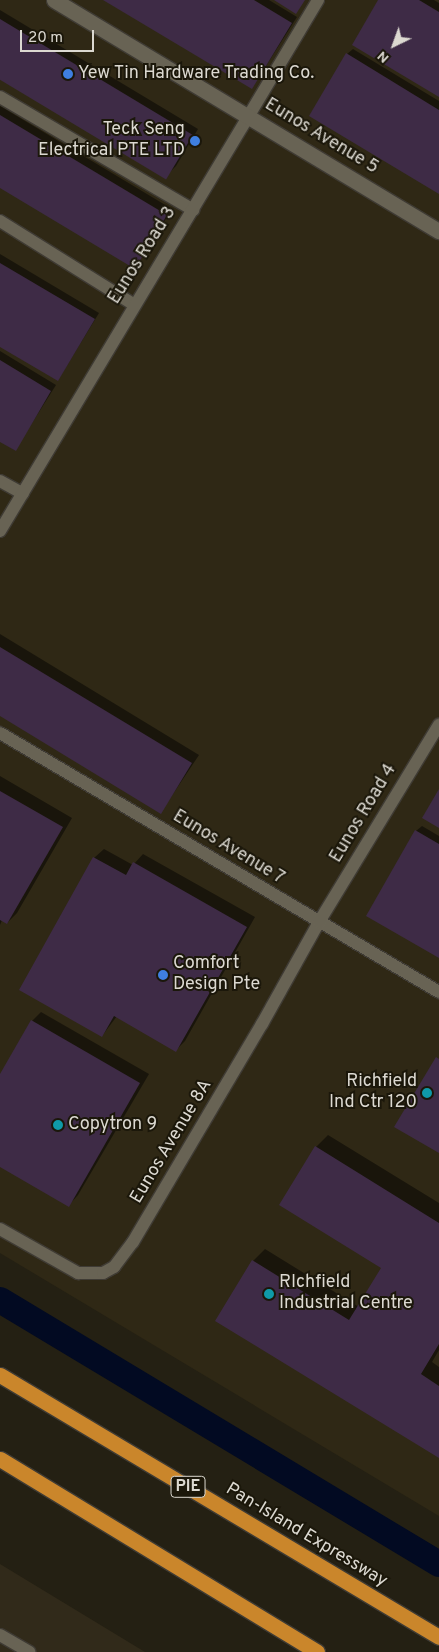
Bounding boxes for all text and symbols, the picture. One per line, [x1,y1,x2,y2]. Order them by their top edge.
scale bar [22,20,96,52]
north arrow [369,20,419,70]
text: 20 m [28,29,63,48]
text: N [374,47,393,66]
place label: Yew Tin Hardware Trading Co. [78,63,316,85]
marker: Yew Tin Hardware Trading Co. [62,68,74,80]
street label: Eunos Avenue 5 [260,94,382,180]
place label: Teck Seng Electrical PTE LTD [38,120,185,162]
marker: Teck Seng Electrical PTE LTD [189,135,201,147]
street label: Eunos Road 3 [105,203,181,309]
street label: Eunos Road 4 [326,761,402,867]
street label: Eunos Avenue 7 [168,806,288,890]
place label: Comfort Design Pte [173,954,260,996]
marker: Comfort Design Pte [157,969,169,981]
place label: Richfield Ind Ctr 120 [329,1072,417,1114]
street label: Eunos Avenue 8A [126,1076,218,1208]
marker: Richfield Ind Ctr 120 [421,1087,433,1099]
place label: Copytron 9 [68,1114,157,1136]
marker: Copytron 9 [52,1119,64,1131]
place label: RIchfield Industrial Centre [279,1273,413,1316]
marker: RIchfield Industrial Centre [263,1288,275,1300]
road number: PIE [170,1474,206,1500]
street label: Pan-Island Expressway [221,1479,391,1593]

